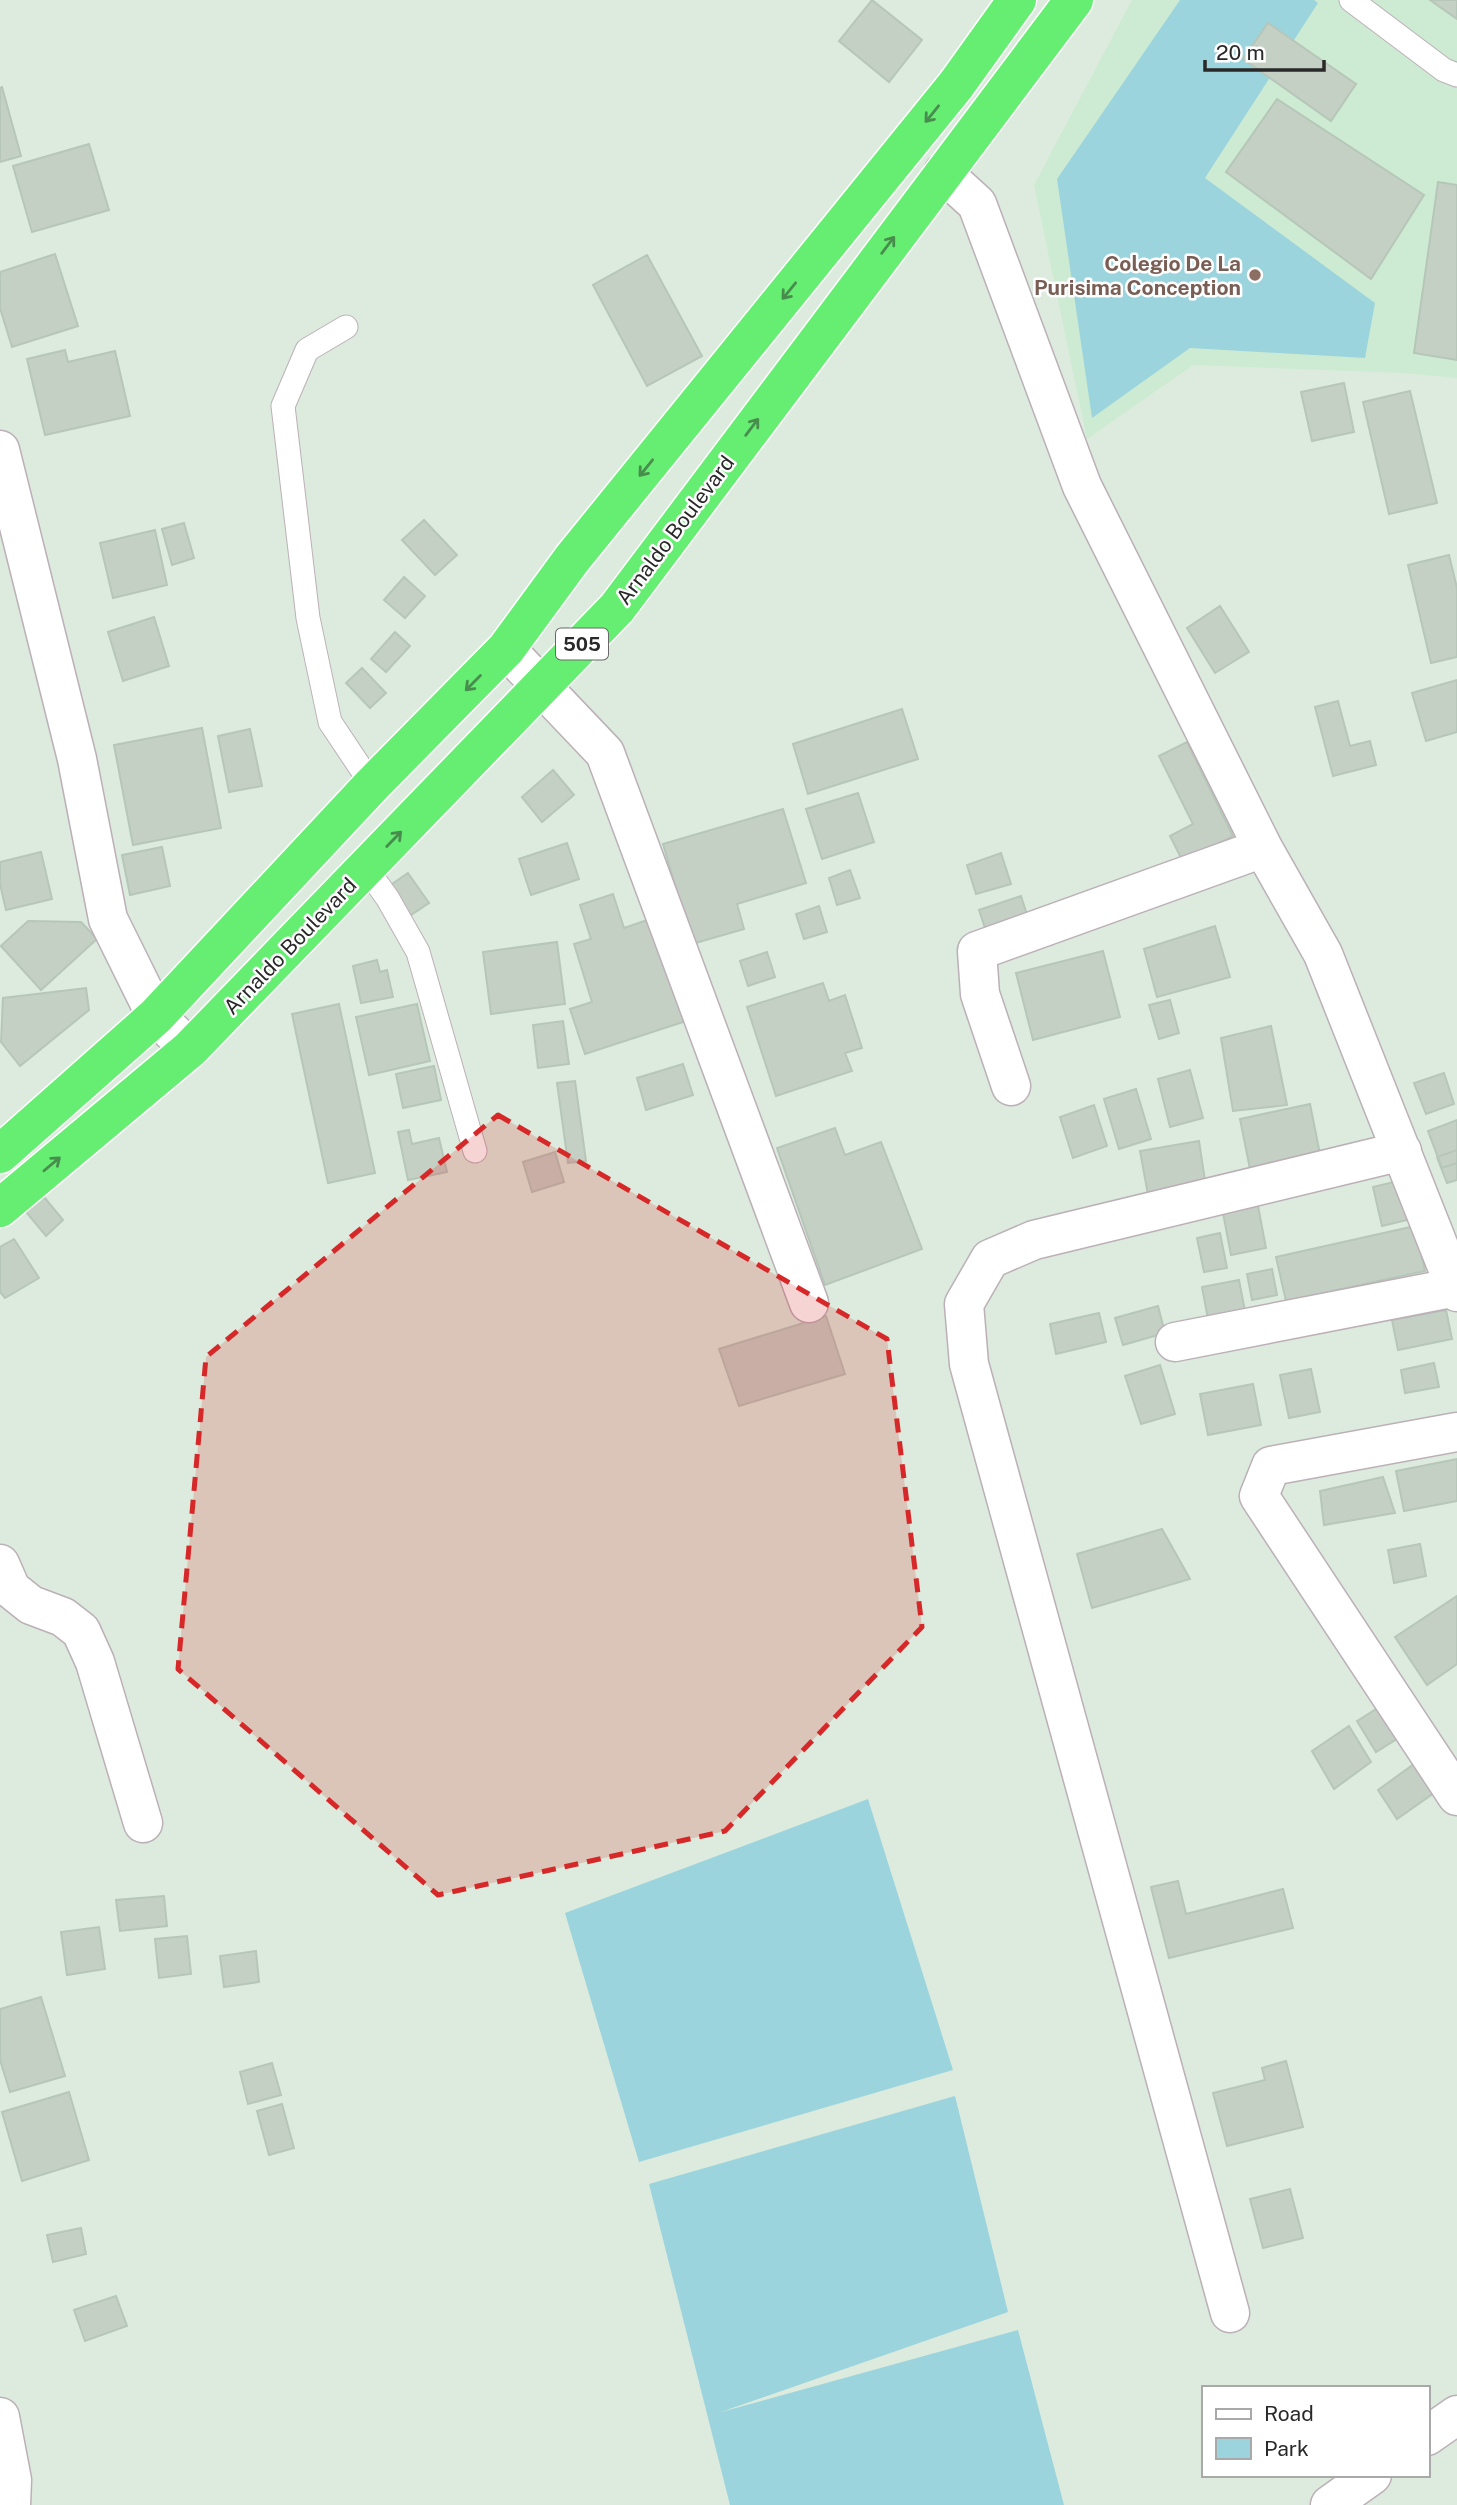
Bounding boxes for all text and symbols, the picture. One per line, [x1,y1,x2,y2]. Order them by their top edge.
scale bar [1205,28,1324,72]
text: 20 m [1216,40,1265,65]
one-way arrow [925,104,940,122]
one-way arrow [881,237,896,255]
place label: Colegio De La Purisima Conception [1034,251,1241,300]
marker: Colegio De La Purisima Conception [1247,267,1263,283]
one-way arrow [782,281,797,299]
one-way arrow [744,418,759,437]
street label: Arnaldo Boulevard [611,450,739,610]
one-way arrow [638,458,654,476]
road number: 505 [556,628,608,660]
one-way arrow [465,674,482,691]
one-way arrow [386,830,403,847]
street label: Arnaldo Boulevard [218,872,362,1020]
one-way arrow [43,1156,61,1172]
legend [1202,2386,1429,2477]
text: Road [1264,2401,1314,2426]
text: Park [1264,2436,1309,2461]

